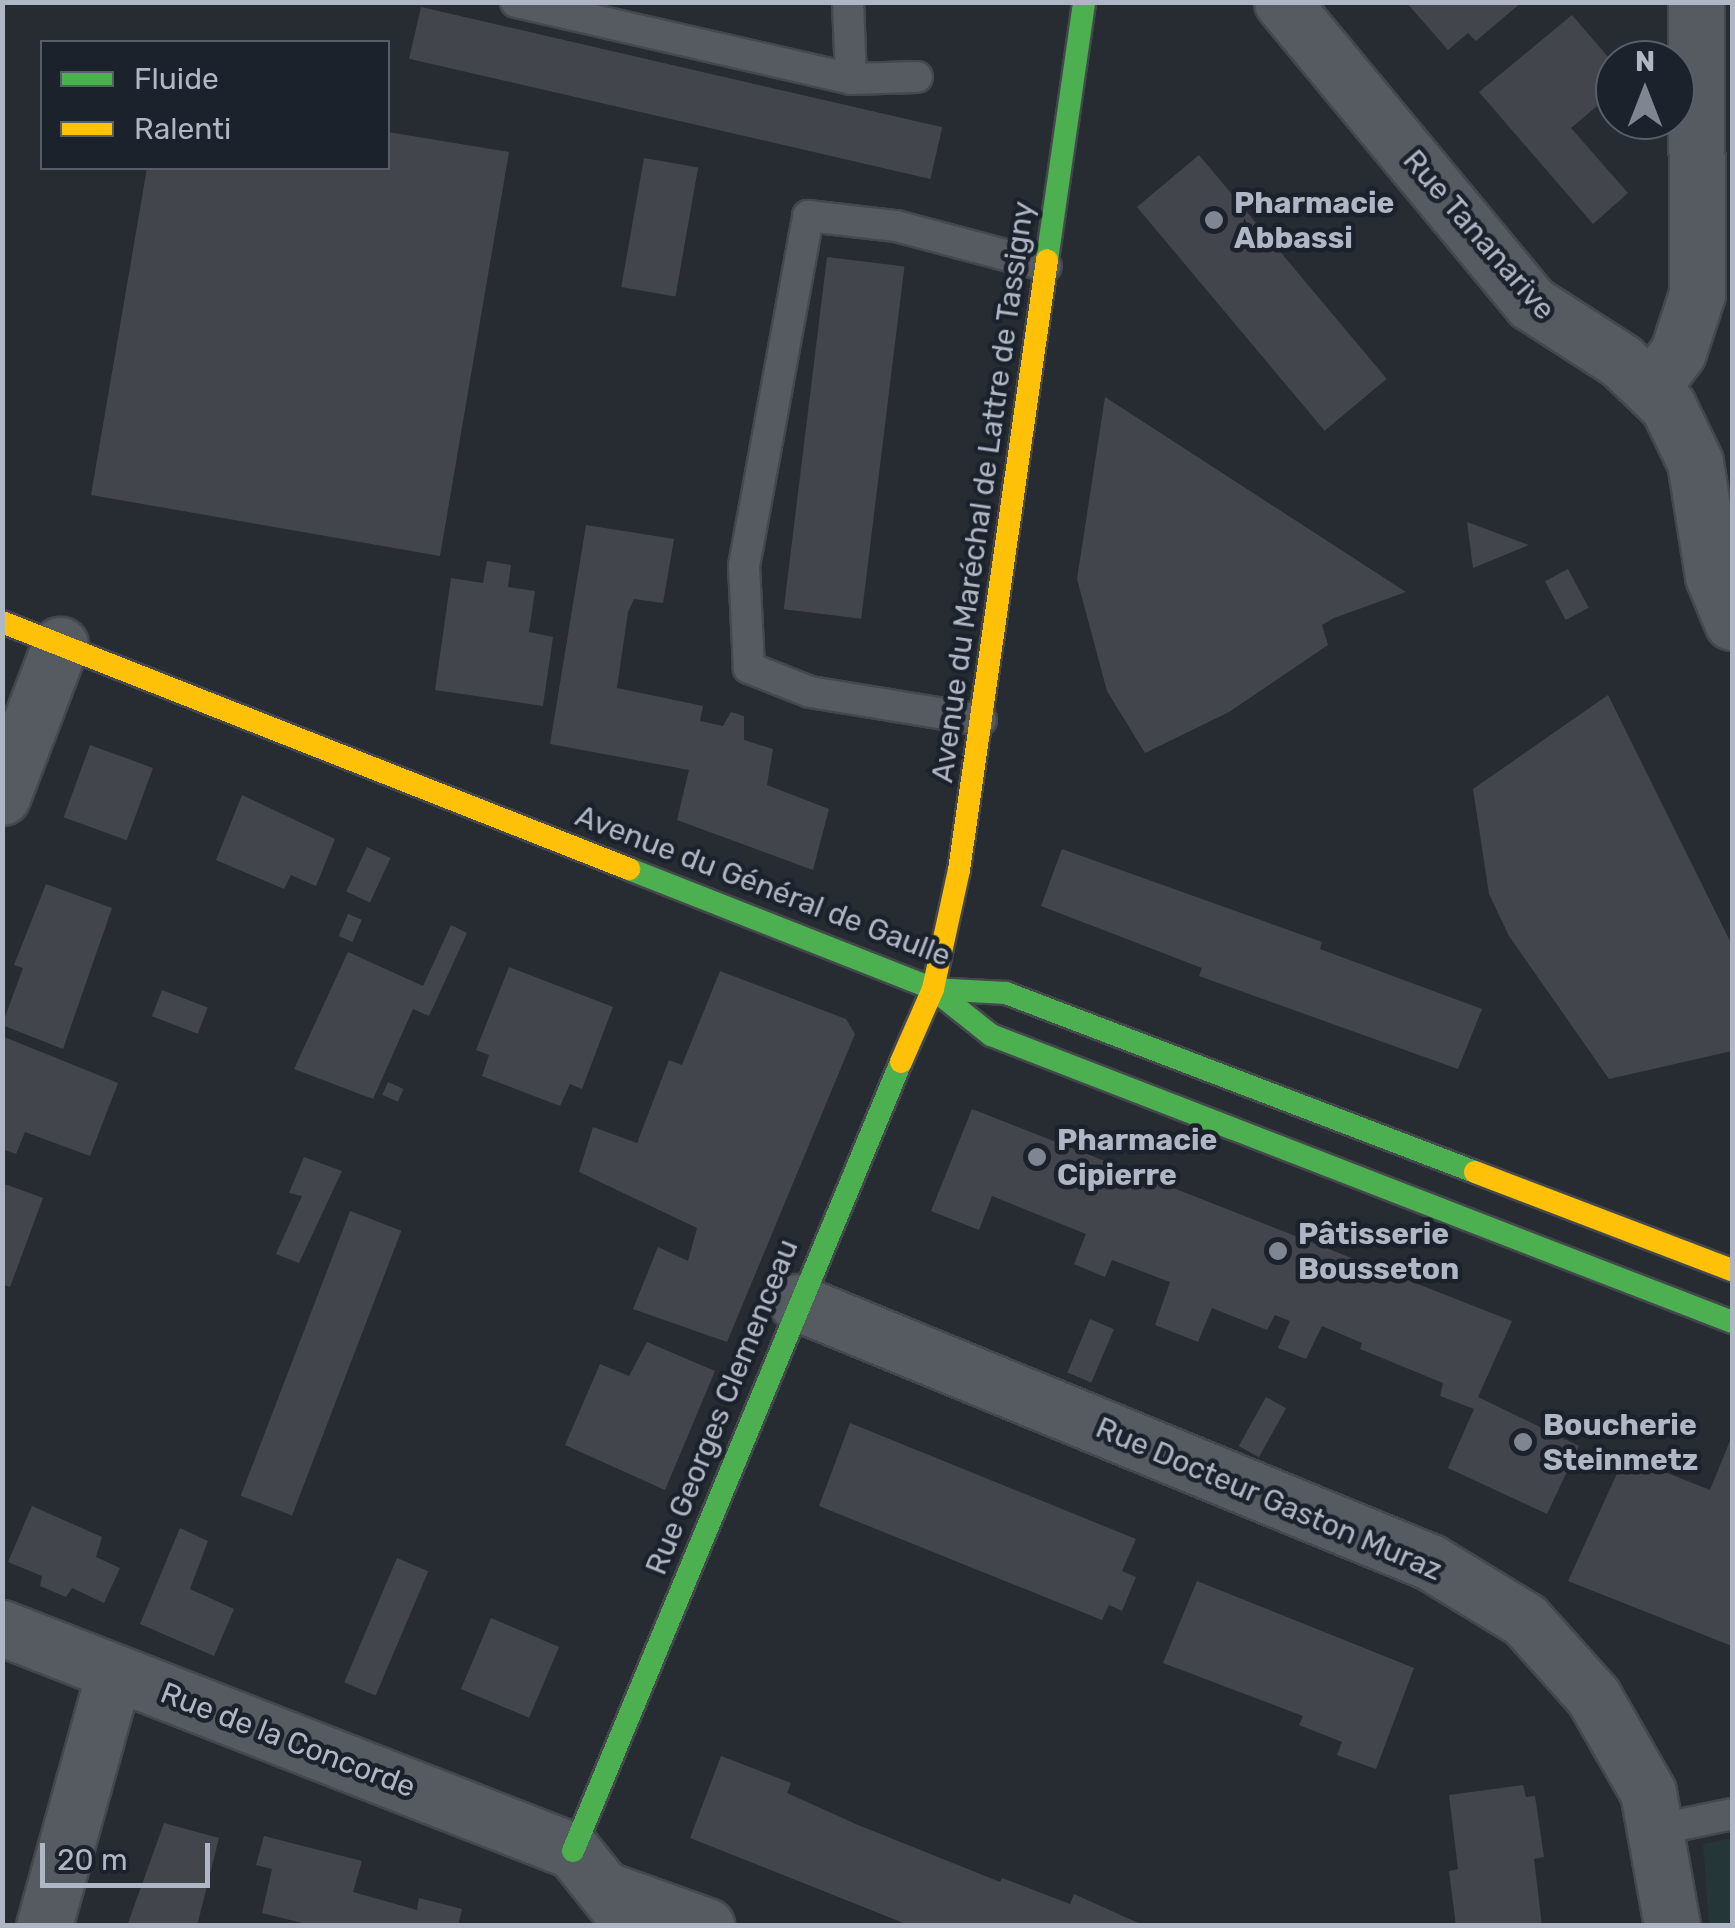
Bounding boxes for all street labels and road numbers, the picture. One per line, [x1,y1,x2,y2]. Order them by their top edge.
street label: Rue Tananarive [1395,142,1563,328]
street label: Avenue du Maréchal de Lattre de Tassigny [924,199,1042,785]
street label: Avenue du Général de Gaulle [570,798,956,974]
street label: Rue Georges Clemenceau [638,1234,806,1580]
street label: Rue Docteur Gaston Muraz [1090,1410,1448,1588]
street label: Rue de la Concorde [156,1675,420,1805]

